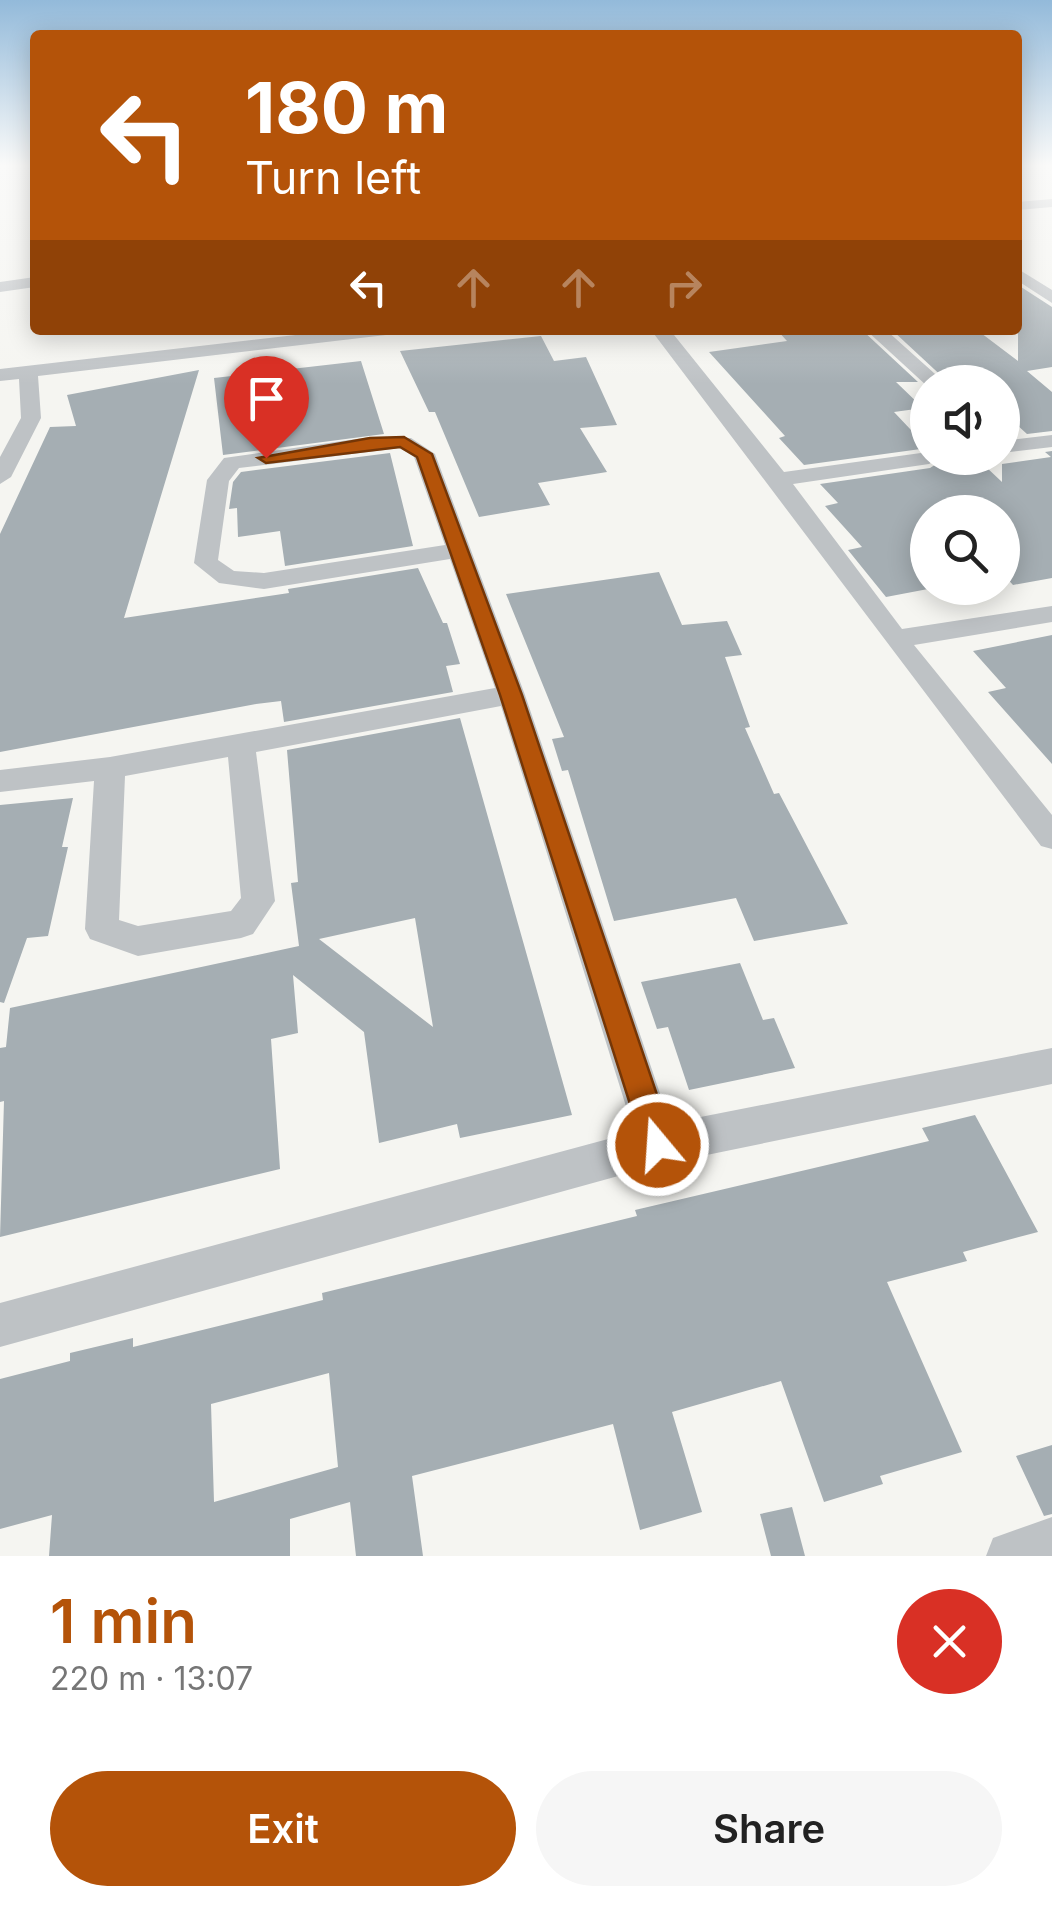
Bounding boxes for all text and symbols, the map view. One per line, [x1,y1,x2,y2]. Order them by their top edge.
text: 180 m [245,65,448,150]
icon: left [80,70,210,200]
text: Turn left [245,150,421,205]
icon: left [341,260,396,315]
icon: ahead [446,260,501,315]
icon: ahead [551,260,606,315]
icon: right [656,260,711,315]
pin [224,356,309,459]
map controls [910,365,1020,605]
button: sound [910,365,1020,475]
icon: arrive [239,371,294,426]
button: search [910,495,1020,605]
position arrow [606,1093,710,1197]
text: 1 min [50,1585,197,1657]
button: close [897,1589,1002,1694]
text: 220 m · 13:07 [50,1659,253,1698]
button: Exit [50,1771,516,1886]
button: Share [536,1771,1002,1886]

